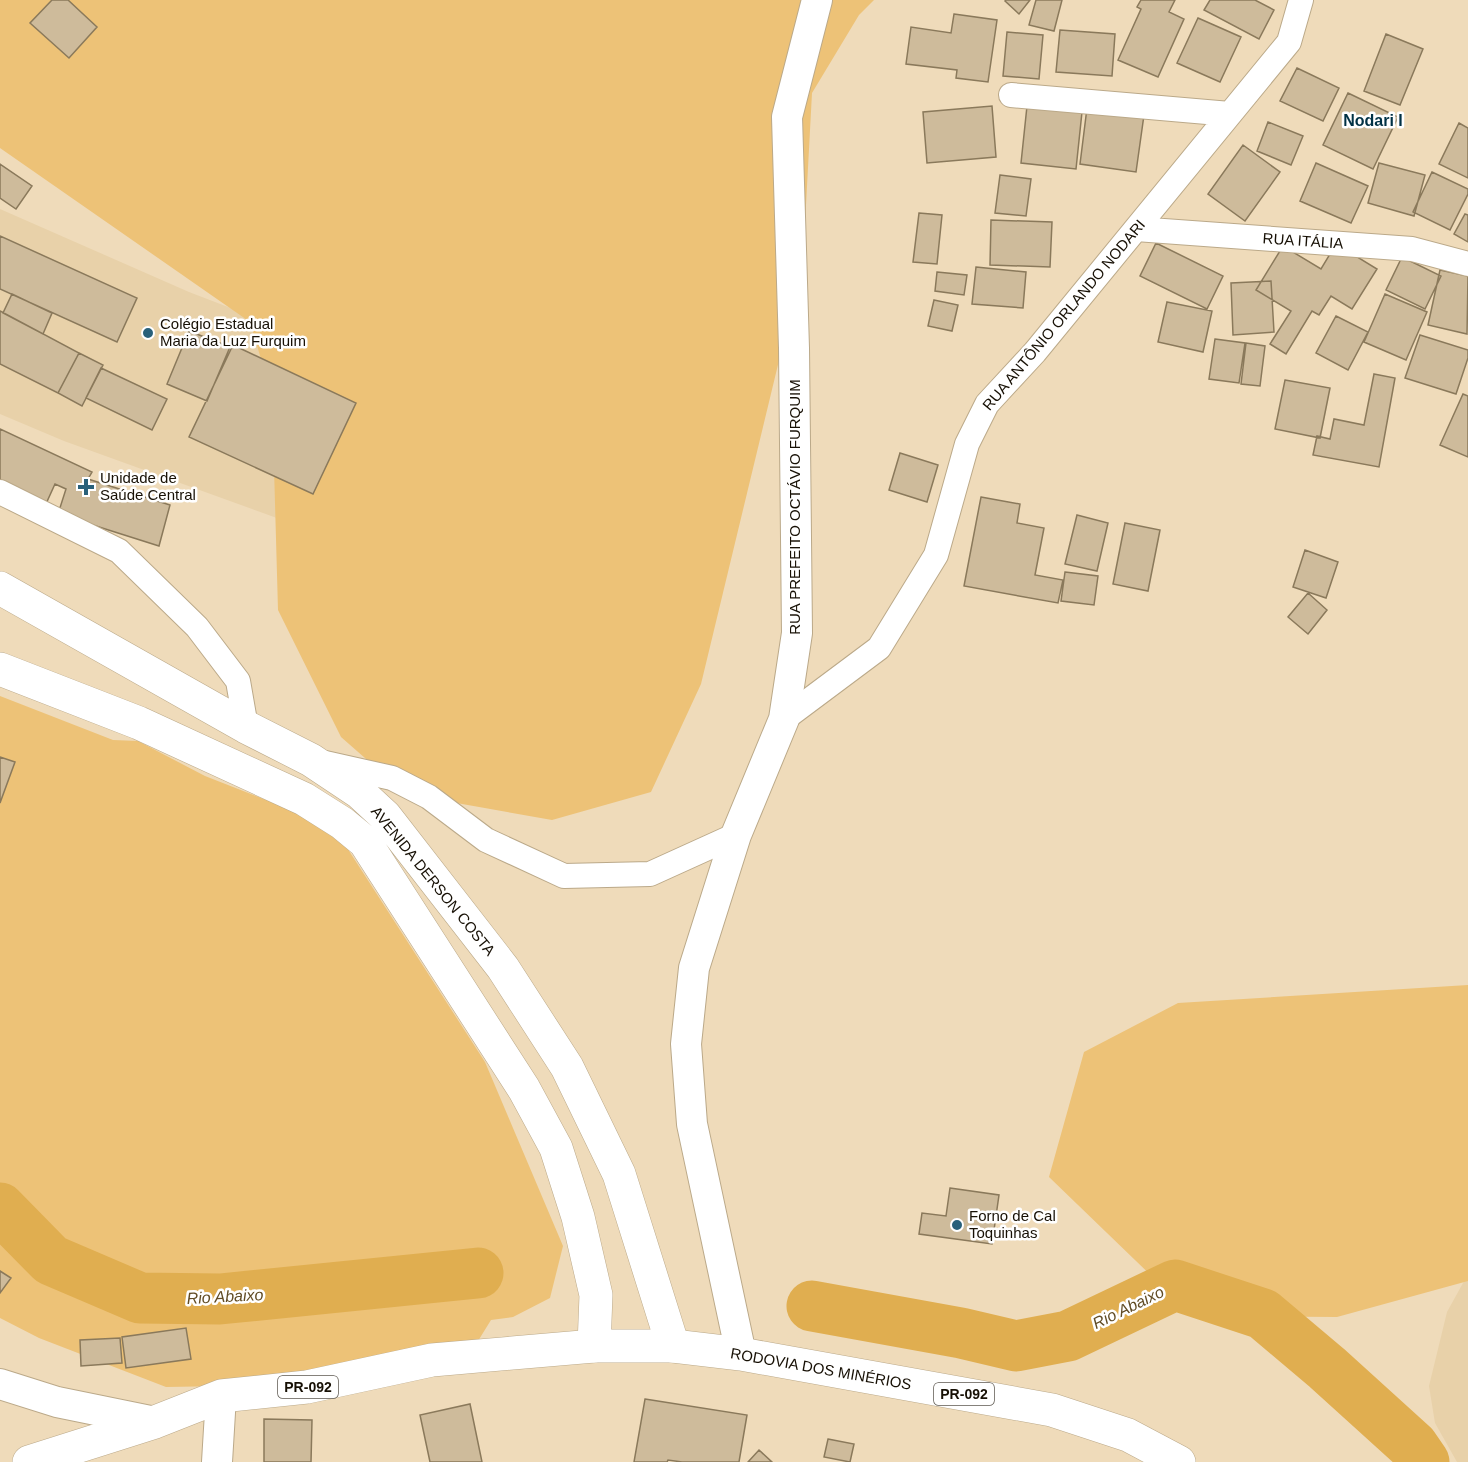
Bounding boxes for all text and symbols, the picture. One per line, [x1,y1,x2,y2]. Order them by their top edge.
district label: Nodari I [1343,112,1403,129]
street label: RUA ANTÔNIO ORLANDO NODARI [979,216,1148,413]
street label: RUA ITÁLIA [1262,229,1344,252]
place label: Colégio Estadual Maria da Luz Furquim [160,315,306,349]
marker: Colégio Estadual Maria da Luz Furquim [141,326,155,340]
street label: RUA PREFEITO OCTÁVIO FURQUIM [786,379,803,635]
place label: Unidade de Saúde Central [100,469,196,503]
marker: Unidade de Saúde Central [77,478,95,496]
street label: AVENIDA DERSON COSTA [368,803,499,959]
place label: Forno de Cal Toquinhas [969,1207,1056,1241]
marker: Forno de Cal Toquinhas [950,1218,964,1232]
water label: Rio Abaixo [1090,1283,1167,1332]
water label: Rio Abaixo [186,1286,264,1307]
street label: RODOVIA DOS MINÉRIOS [729,1344,913,1393]
road number: PR-092 [278,1376,338,1398]
road number: PR-092 [934,1383,994,1405]

